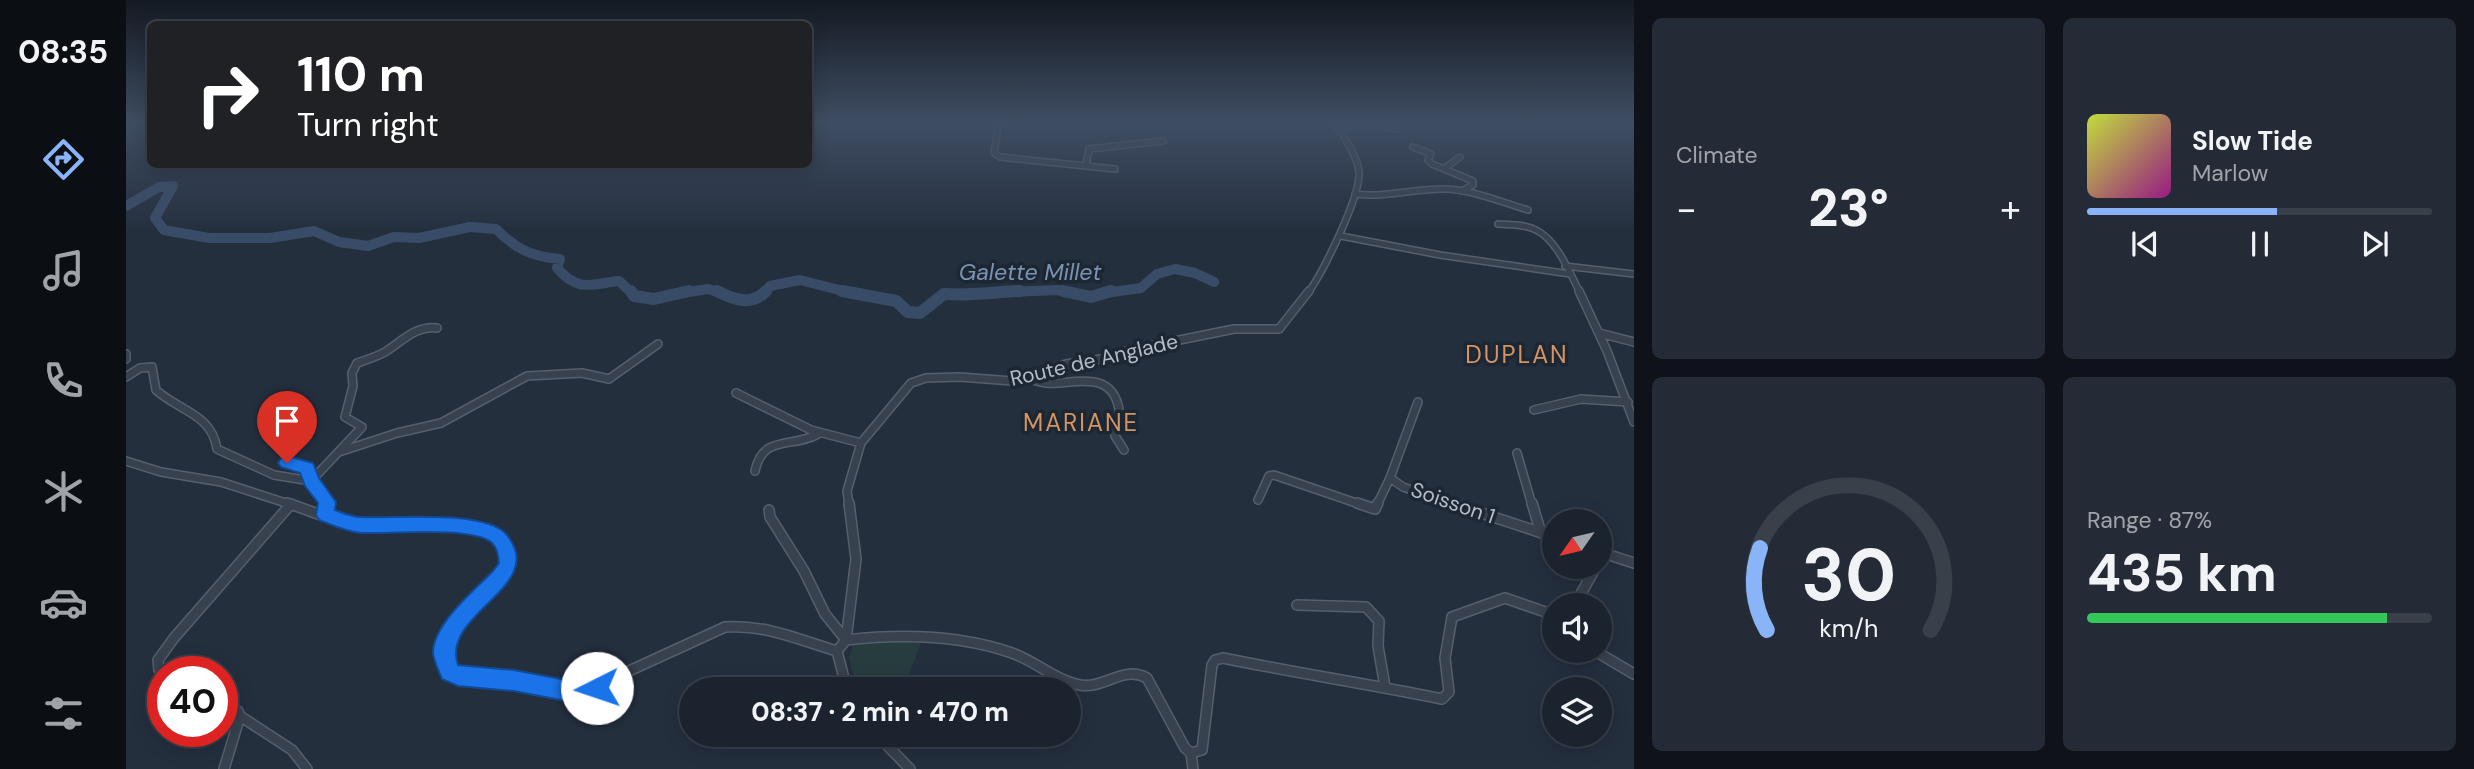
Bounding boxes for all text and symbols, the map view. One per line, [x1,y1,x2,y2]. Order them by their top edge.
text: 08:35 [18,31,108,73]
text: 110 m [297,42,425,106]
icon: right [182,49,273,140]
text: Turn right [297,104,439,146]
text: Slow Tide [2192,124,2313,158]
icon: directions [39,135,88,184]
text: Climate [1676,140,1758,170]
text: Marlow [2192,158,2268,188]
text: 23° [1808,174,1889,242]
text: − [1676,184,1697,234]
text: + [2000,184,2021,234]
icon: previous [2126,225,2164,263]
icon: pause [2241,225,2279,263]
icon: next [2356,225,2394,263]
icon: music [39,246,88,295]
water label: Galette Millet [959,257,1101,287]
street label: Route de Anglade [1007,327,1181,393]
district label: DUPLAN [1465,339,1569,370]
icon: phone [39,356,88,405]
pin [257,391,317,463]
icon: arrive [268,402,306,440]
district label: MARIANE [1023,407,1139,438]
icon: climate [39,467,88,516]
street label: Soisson 1 [1407,476,1499,530]
text: Range · 87% [2087,505,2212,535]
north arrow [1542,509,1612,579]
map controls [1542,509,1612,747]
text: 30 [1801,528,1896,623]
text: 435 km [2087,539,2277,607]
icon: car [39,578,88,627]
button: sound [1542,593,1612,663]
text: km/h [1819,612,1878,645]
position arrow [560,651,634,725]
speed limit sign: 40 [147,656,238,747]
button: layers [1542,677,1612,747]
icon: filters [39,689,88,738]
text: 08:37 · 2 min · 470 m [751,695,1009,729]

